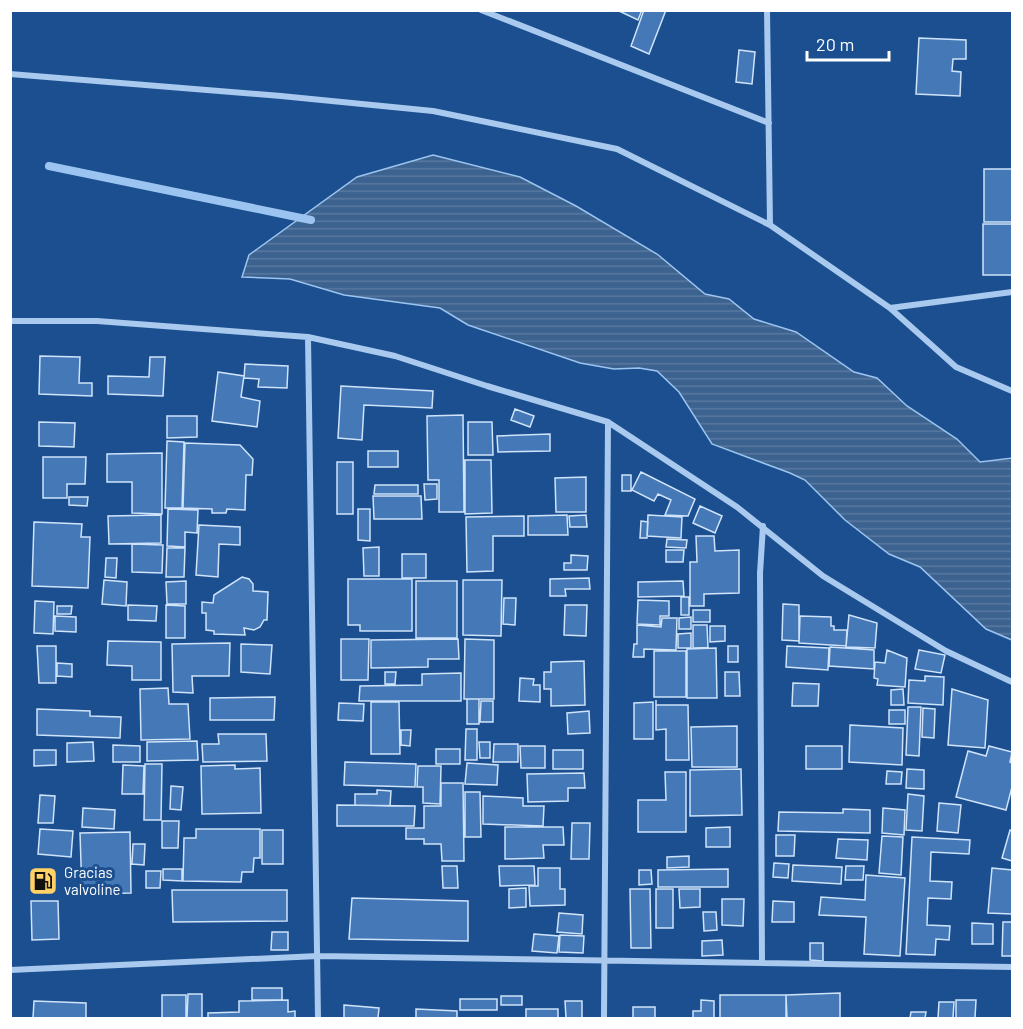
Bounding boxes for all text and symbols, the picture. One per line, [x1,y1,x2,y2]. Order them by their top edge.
scale bar [807,24,890,62]
text: 20 m [816,33,854,55]
place label: Gracias valvoline [64,863,120,898]
fuel station icon: Gracias valvoline [27,865,59,897]

